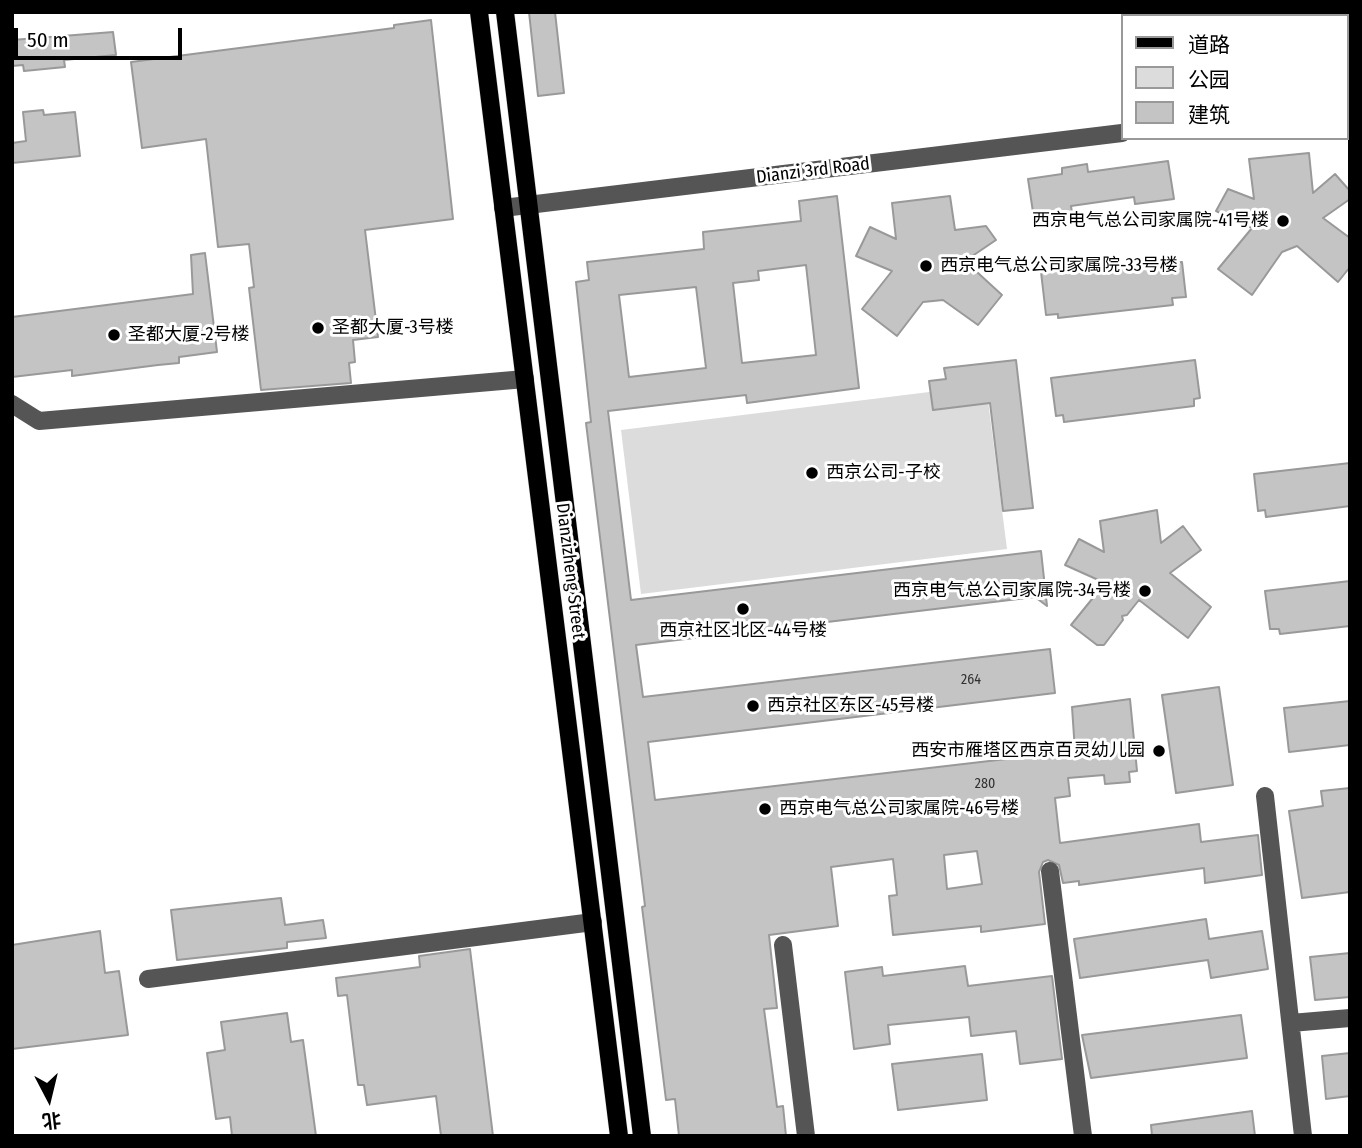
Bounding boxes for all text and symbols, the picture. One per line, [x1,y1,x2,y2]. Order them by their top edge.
scale bar [18,14,186,58]
legend [1120,14,1348,140]
text: 50 m [27,27,69,53]
text: 道路 [1188,32,1230,58]
text: 公园 [1188,67,1230,93]
text: 建筑 [1188,102,1230,128]
street label: Dianzi 3rd Road [755,153,871,189]
place label: 西京电气总公司家属院-41号楼 [1032,210,1269,232]
marker: 西京电气总公司家属院-41号楼 [1275,213,1291,229]
place label: 西京电气总公司家属院-33号楼 [940,255,1178,277]
marker: 西京电气总公司家属院-33号楼 [918,258,934,274]
place label: 圣都大厦-3号楼 [332,317,454,339]
marker: 圣都大厦-3号楼 [310,320,326,336]
place label: 圣都大厦-2号楼 [128,324,249,346]
marker: 圣都大厦-2号楼 [106,327,122,343]
place label: 西京公司-子校 [826,462,941,484]
marker: 西京公司-子校 [804,465,820,481]
street label: Dianzizheng Street [551,502,589,640]
place label: 西京电气总公司家属院-34号楼 [893,580,1131,602]
marker: 西京电气总公司家属院-34号楼 [1137,583,1153,599]
marker: 西京社区北区-44号楼 [735,601,751,617]
place label: 西京社区北区-44号楼 [659,620,827,642]
house number: 264 [961,672,981,688]
place label: 西京社区东区-45号楼 [767,695,934,717]
marker: 西京社区东区-45号楼 [745,698,761,714]
place label: 西安市雁塔区西京百灵幼儿园 [911,740,1145,762]
marker: 西安市雁塔区西京百灵幼儿园 [1151,743,1167,759]
house number: 280 [975,776,995,792]
place label: 西京电气总公司家属院-46号楼 [779,798,1019,820]
marker: 西京电气总公司家属院-46号楼 [757,801,773,817]
north arrow [14,1064,84,1134]
text: 北 [41,1108,62,1133]

